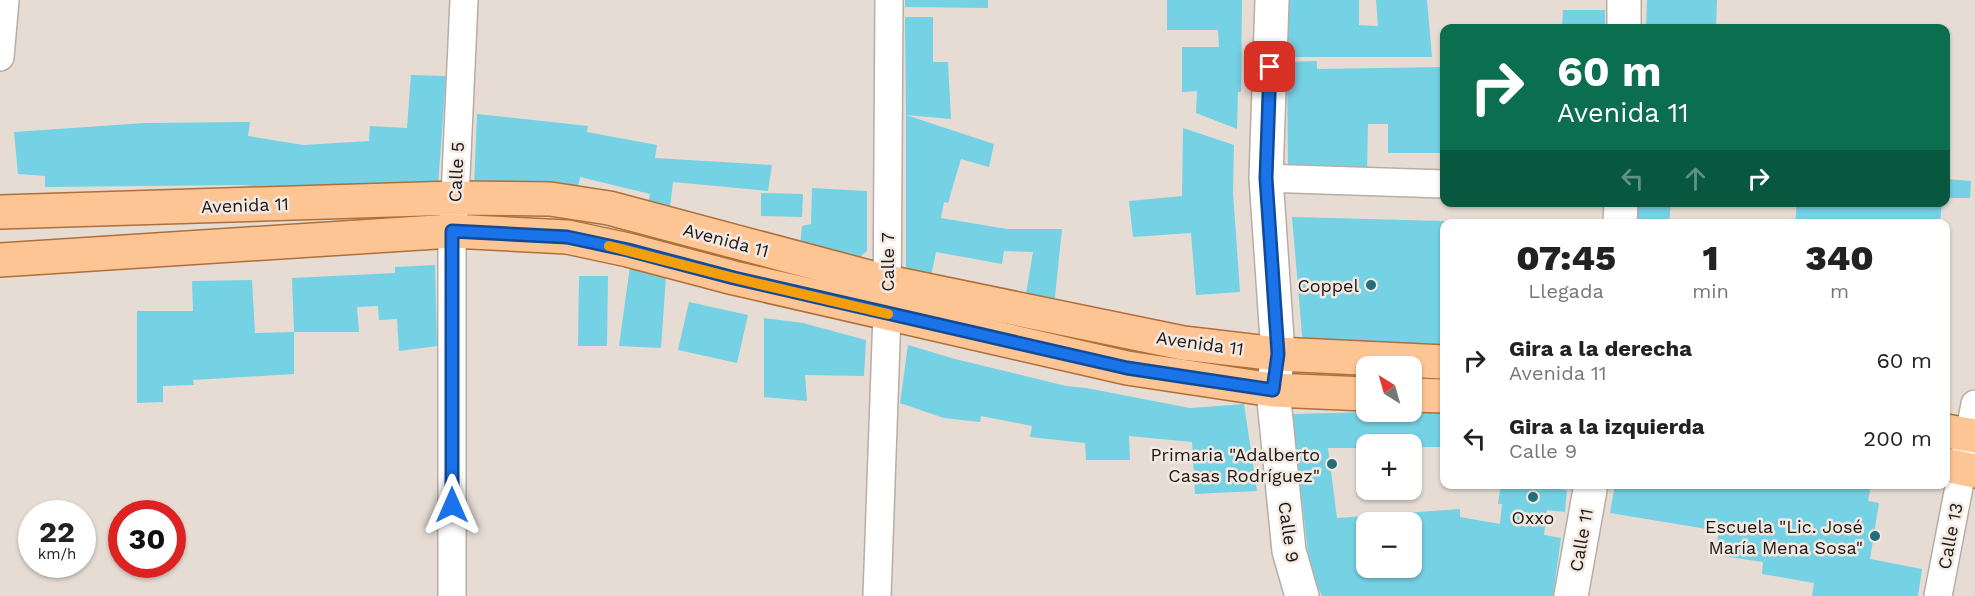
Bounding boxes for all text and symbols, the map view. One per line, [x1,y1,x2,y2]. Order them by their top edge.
pin [1244,41,1295,92]
text: 60 m [1557,47,1661,96]
icon: right [1458,48,1536,126]
icon: arrive [1253,50,1286,83]
text: Avenida 11 [1557,97,1689,129]
street label: Calle 5 [444,141,468,203]
icon: left [1616,162,1649,195]
icon: ahead [1679,162,1712,195]
icon: right [1742,162,1775,195]
street label: Avenida 11 [201,193,289,217]
street label: Avenida 11 [681,218,771,262]
street label: Calle 7 [877,232,898,292]
text: 07:45 [1516,237,1616,279]
text: 1 [1702,237,1719,279]
text: 340 [1805,237,1874,279]
place label: Coppel [1297,275,1359,296]
marker: Coppel [1364,278,1378,292]
text: Llegada [1528,279,1604,303]
text: min [1692,279,1729,303]
text: m [1830,279,1849,303]
street label: Avenida 11 [1155,326,1245,360]
text: Gira a la derecha [1509,336,1692,361]
icon: right [1458,344,1491,377]
text: 60 m [1876,348,1932,373]
north arrow [1356,356,1422,422]
map controls [1356,356,1422,578]
text: Avenida 11 [1509,361,1607,385]
text: Gira a la izquierda [1509,414,1705,439]
icon: left [1458,422,1491,455]
text: 200 m [1863,426,1932,451]
button: + [1356,434,1422,500]
text: Calle 9 [1509,439,1577,463]
place label: Primaria "Adalberto Casas Rodríguez" [1151,444,1320,486]
marker: Primaria "Adalberto Casas Rodríguez" [1325,457,1339,471]
position arrow [420,473,484,537]
marker: Oxxo [1526,490,1540,504]
speed limit sign: 30 [108,500,186,578]
street label: Calle 9 [1274,500,1304,564]
street label: Calle 13 [1933,501,1967,571]
place label: Oxxo [1512,507,1554,528]
street label: Calle 11 [1565,507,1597,573]
button: − [1356,512,1422,578]
text: 22 [39,514,75,549]
place label: Escuela "Lic. José María Mena Sosa" [1705,516,1863,558]
marker: Escuela "Lic. José María Mena Sosa" [1868,529,1882,543]
text: km/h [38,545,76,563]

